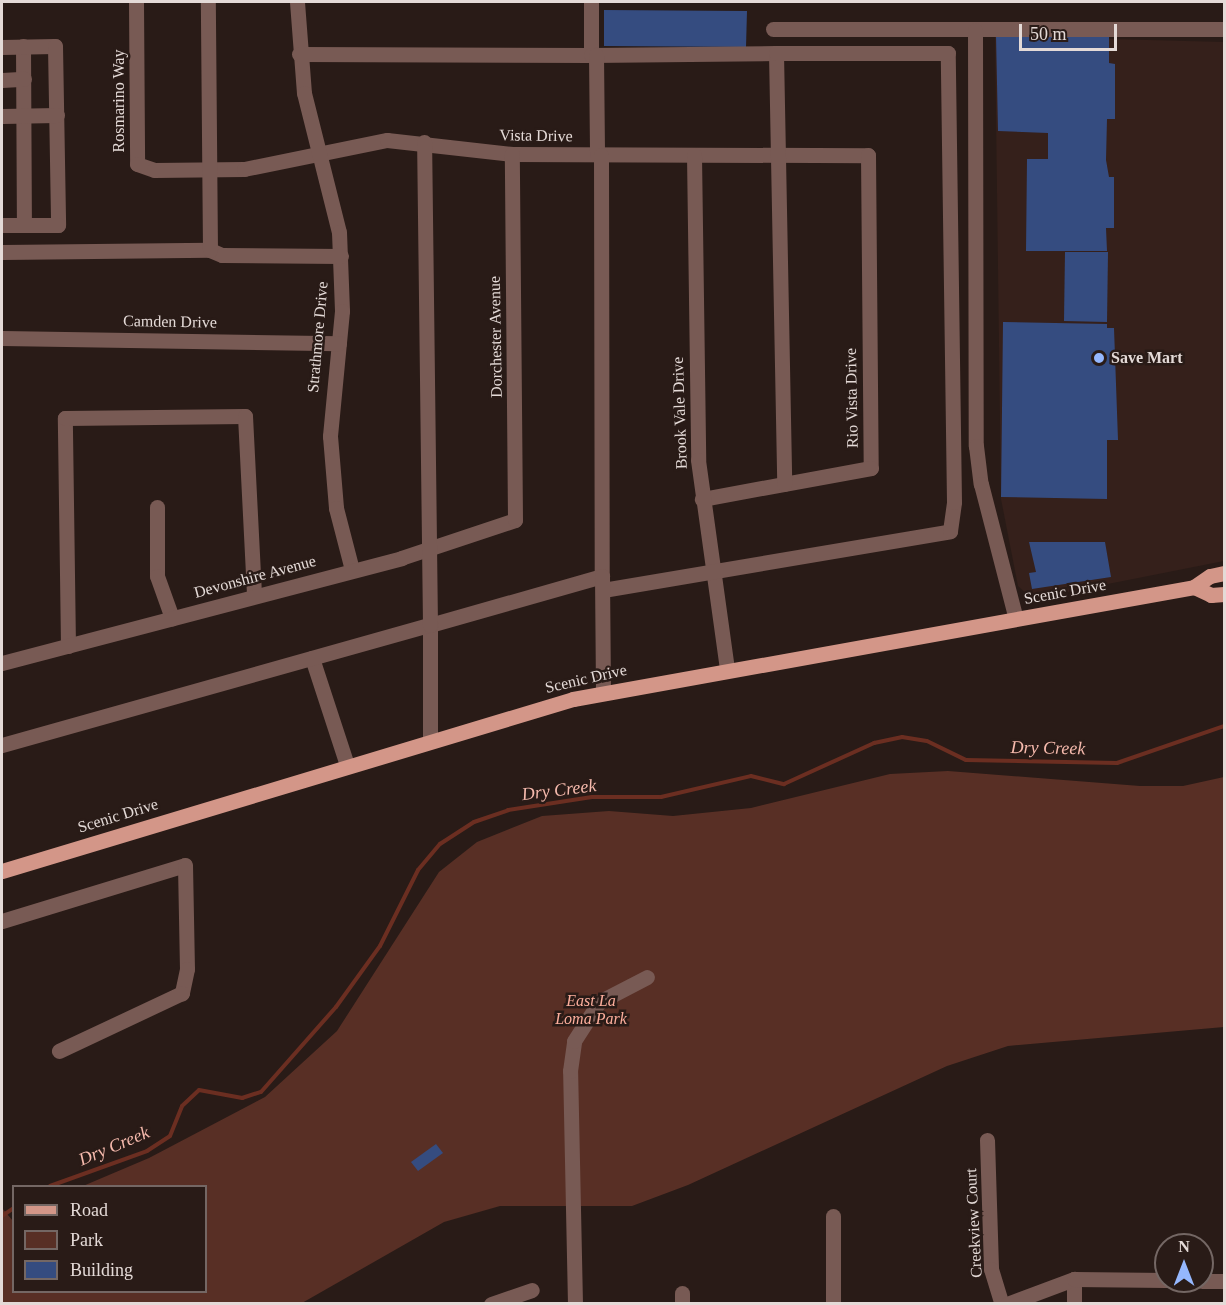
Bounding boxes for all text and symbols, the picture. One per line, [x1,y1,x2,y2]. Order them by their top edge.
scale bar [1022,12,1120,50]
text: 50 m [1030,24,1067,44]
street label: Rosmarino Way [109,49,129,153]
street label: Vista Drive [499,126,573,146]
street label: Dorchester Avenue [485,275,507,399]
street label: Strathmore Drive [304,281,332,393]
street label: Camden Drive [123,312,217,332]
street label: Rio Vista Drive [842,348,862,448]
place label: Save Mart [1111,348,1183,368]
marker: Save Mart [1092,351,1106,365]
street label: Brook Vale Drive [668,356,692,470]
street label: Devonshire Avenue [192,551,318,603]
street label: Scenic Drive [1022,575,1108,609]
street label: Scenic Drive [543,660,629,698]
water label: Dry Creek [1010,737,1086,759]
water label: Dry Creek [521,775,597,805]
street label: Scenic Drive [75,795,161,837]
park label: East La Loma Park [555,991,627,1029]
water label: Dry Creek [75,1121,153,1171]
street label: Creekview Court [962,1168,986,1278]
legend [12,1185,207,1293]
text: Road [70,1200,108,1220]
text: Park [70,1230,103,1250]
north arrow [1154,1233,1214,1293]
text: N [1178,1238,1190,1255]
text: Building [70,1260,133,1280]

